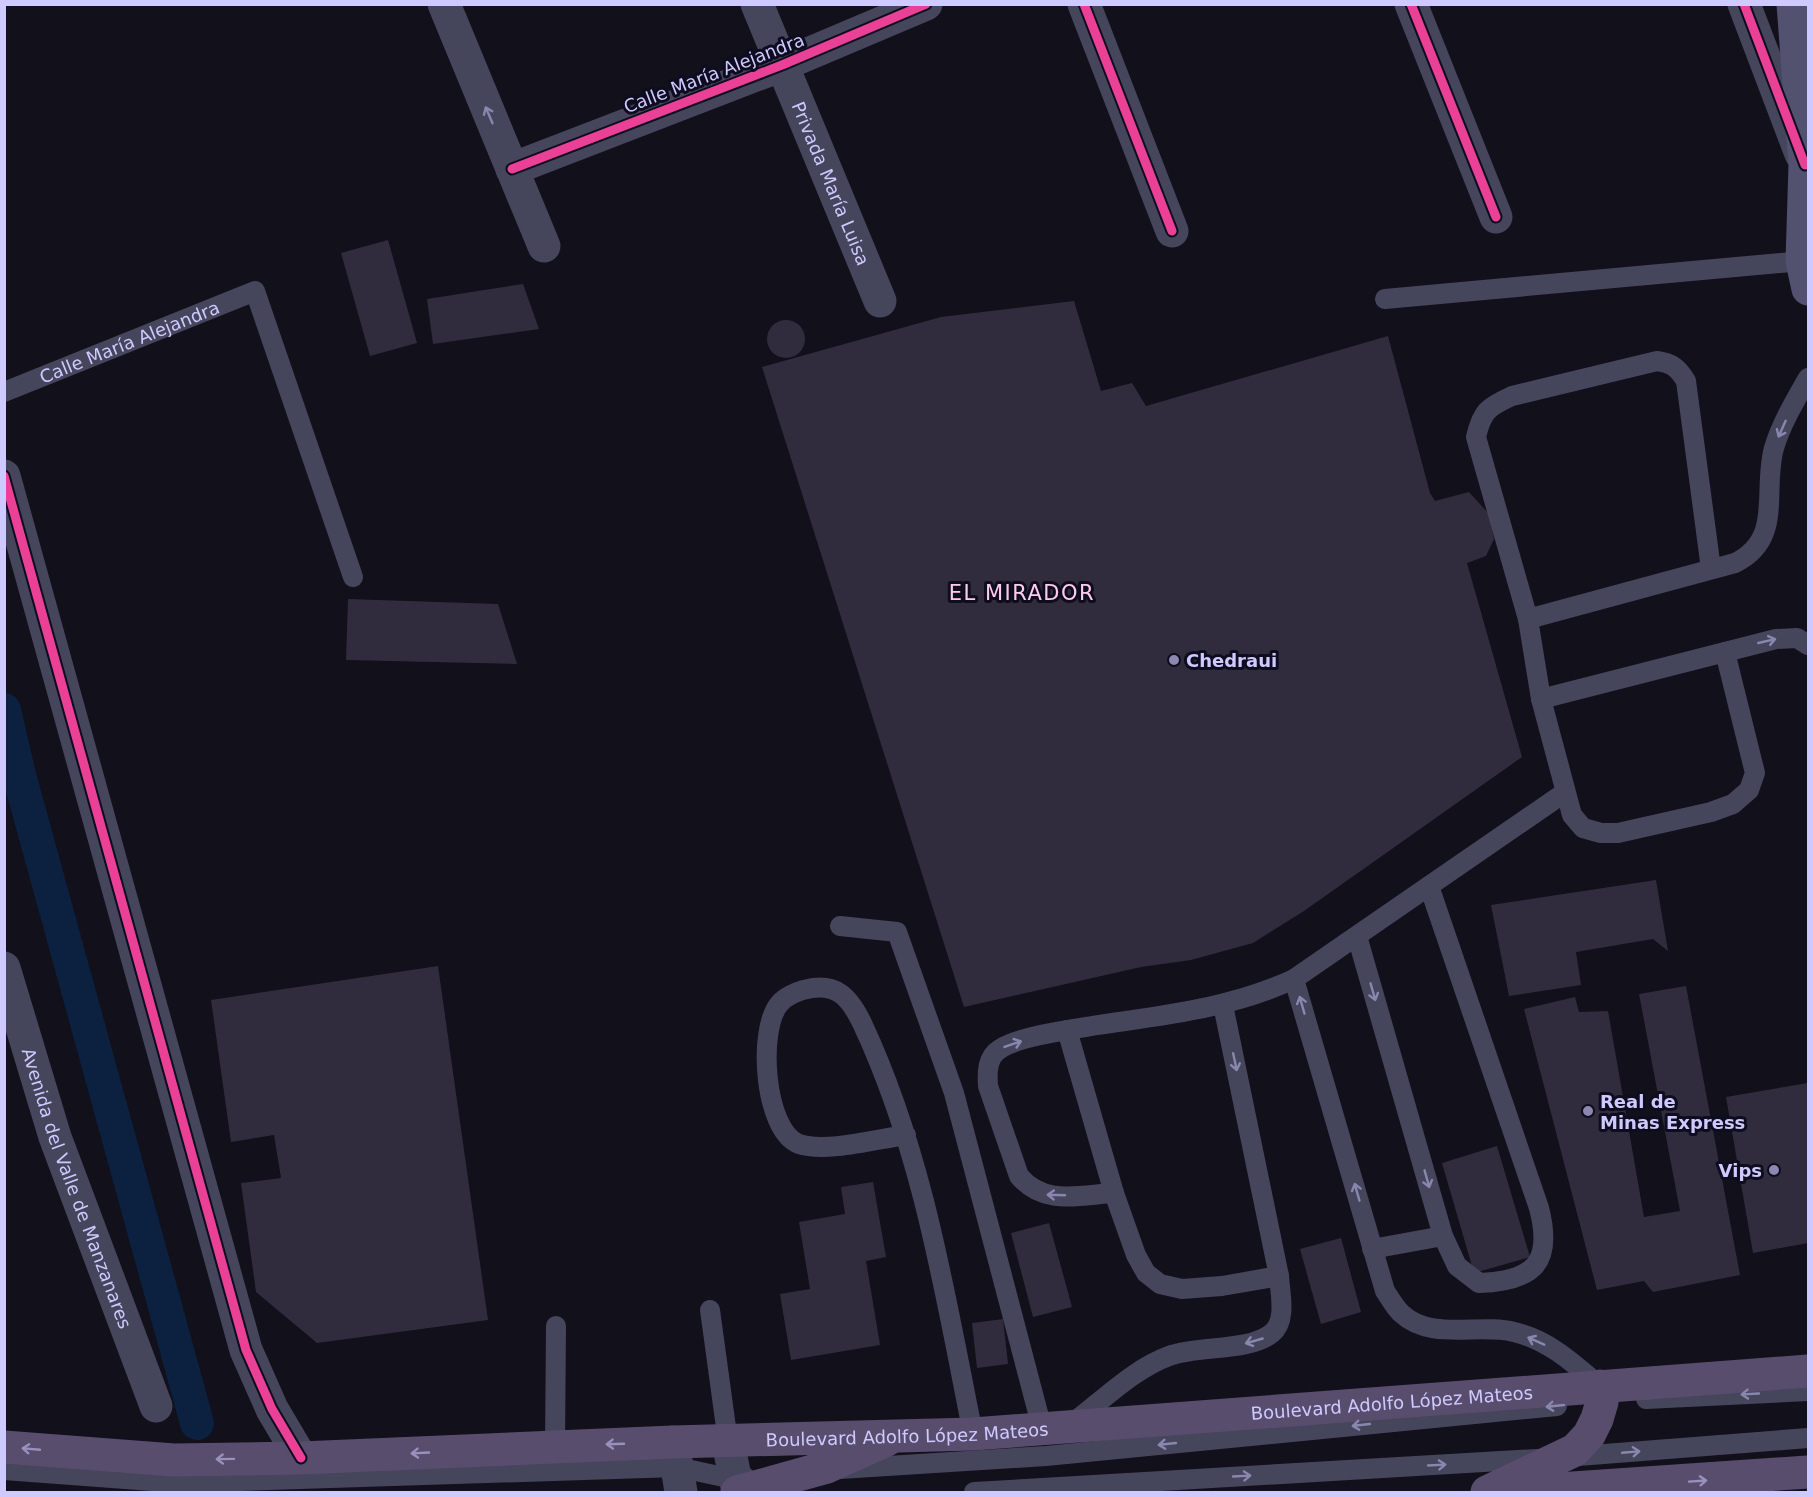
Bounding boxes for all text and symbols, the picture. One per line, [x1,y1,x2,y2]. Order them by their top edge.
street label: Calle María Alejandra [621,29,807,117]
street label: Privada María Luisa [788,98,874,268]
one-way arrow [483,106,494,125]
street label: Calle María Alejandra [36,296,222,387]
one-way arrow [1775,420,1787,438]
district label: EL MIRADOR [949,581,1095,605]
one-way arrow [1757,635,1776,647]
place label: Chedraui [1186,650,1277,671]
marker: Chedraui [1167,653,1181,667]
one-way arrow [1368,982,1379,1001]
one-way arrow [1296,996,1307,1015]
one-way arrow [1003,1037,1022,1048]
street label: Avenida del Valle de Manzanares [18,1045,136,1331]
one-way arrow [1230,1052,1241,1072]
place label: Real de Minas Express [1600,1091,1745,1133]
marker: Real de Minas Express [1581,1104,1595,1118]
place label: Vips [1719,1160,1762,1181]
marker: Vips [1767,1163,1781,1177]
one-way arrow [1422,1169,1433,1188]
one-way arrow [1351,1183,1362,1202]
one-way arrow [1046,1190,1066,1201]
one-way arrow [1527,1334,1545,1346]
one-way arrow [1245,1336,1264,1347]
street label: Boulevard Adolfo López Mateos [1250,1381,1534,1424]
one-way arrow [1741,1388,1761,1399]
one-way arrow [1546,1401,1566,1412]
street label: Boulevard Adolfo López Mateos [765,1418,1049,1450]
one-way arrow [1352,1420,1372,1431]
one-way arrow [605,1438,625,1449]
one-way arrow [1158,1439,1178,1450]
one-way arrow [21,1444,41,1455]
one-way arrow [1621,1446,1641,1457]
one-way arrow [411,1447,431,1458]
one-way arrow [216,1453,236,1465]
one-way arrow [1426,1459,1446,1470]
one-way arrow [1232,1470,1251,1481]
one-way arrow [1688,1475,1708,1486]

